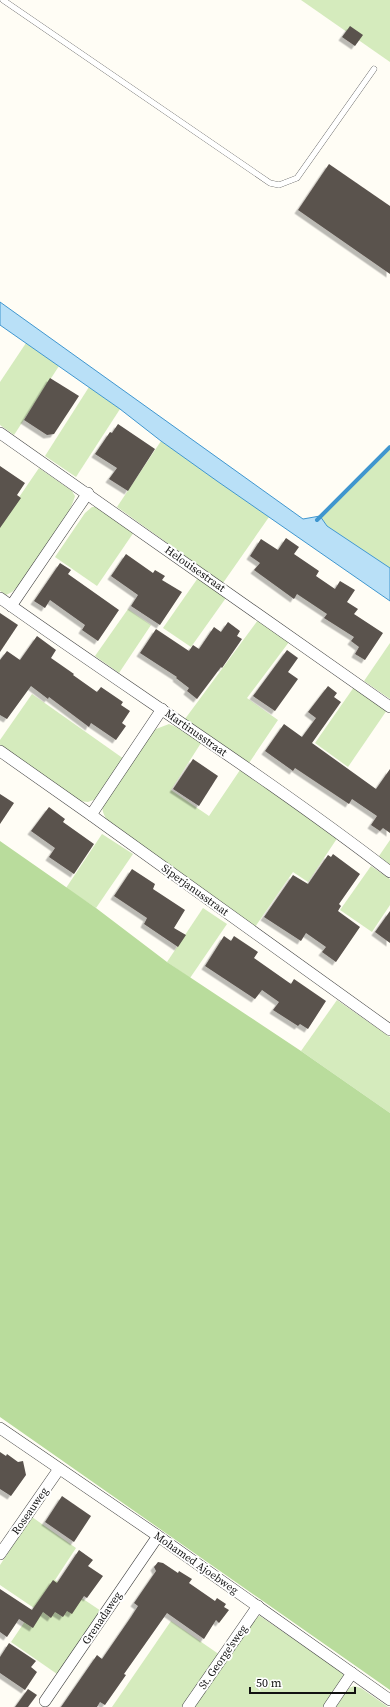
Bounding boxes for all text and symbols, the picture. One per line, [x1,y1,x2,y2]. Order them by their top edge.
street label: Helouisestraat [162,543,229,596]
street label: Martinusstraat [162,706,230,760]
street label: Siperjanusstraat [158,861,232,920]
street label: Roseauweg [8,1484,52,1538]
street label: Mohamed Ajoebweg [151,1528,241,1598]
street label: Grenadaweg [79,1588,125,1647]
street label: St. George'sweg [195,1622,251,1692]
scale bar [250,1669,355,1695]
text: 50 m [256,1675,282,1691]

